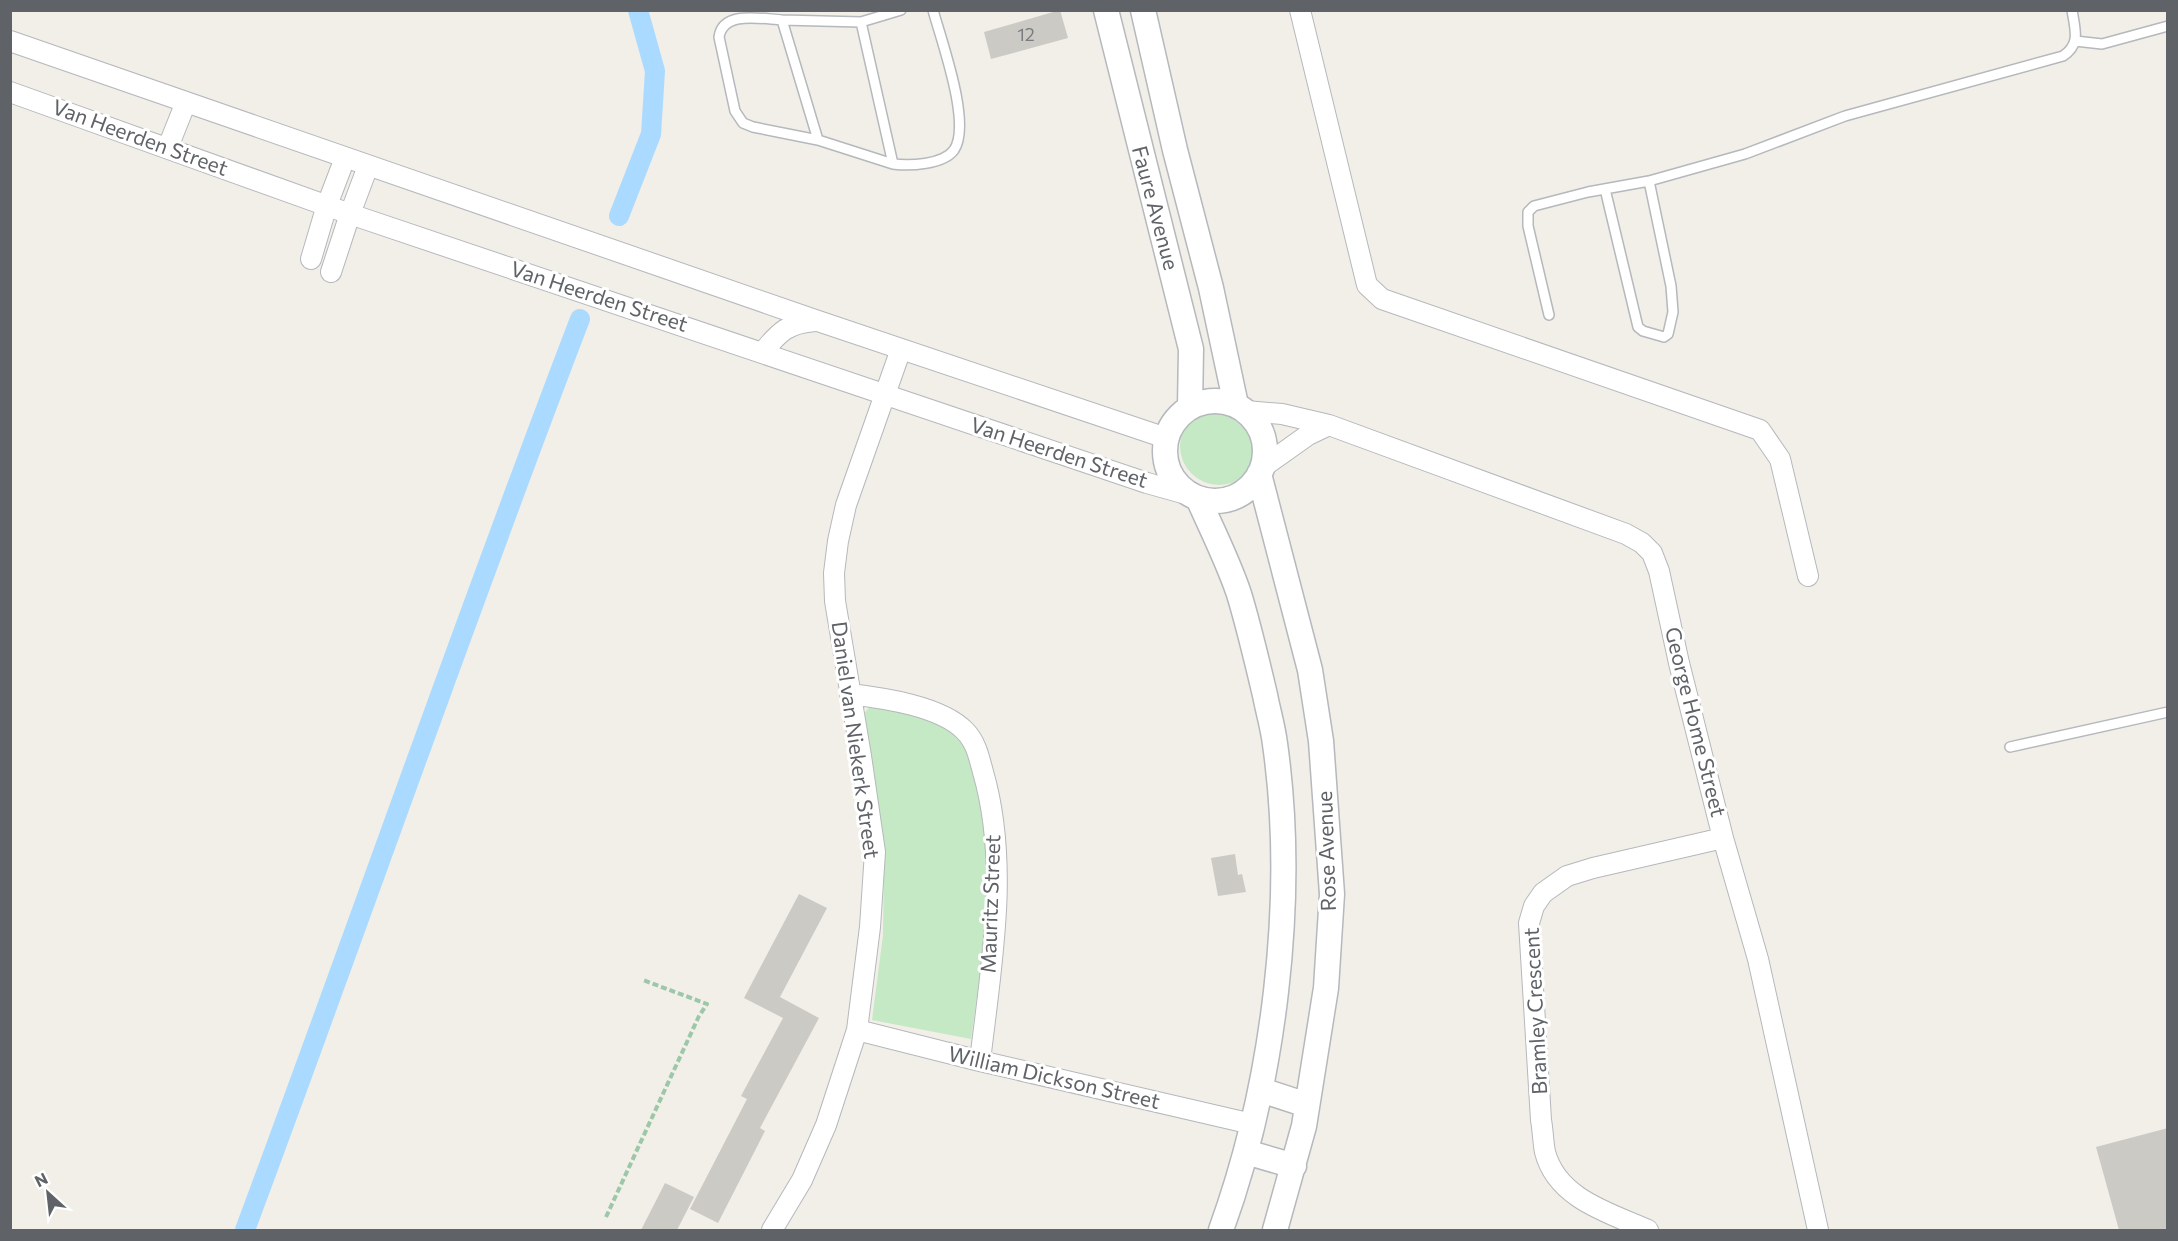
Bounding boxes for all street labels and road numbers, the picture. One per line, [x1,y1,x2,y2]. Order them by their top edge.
street label: Van Heerden Street [49,93,232,180]
street label: Faure Avenue [1128,143,1185,272]
street label: Van Heerden Street [508,255,691,336]
street label: Van Heerden Street [968,411,1151,492]
street label: Daniel van Niekerk Street [827,620,886,860]
street label: George Home Street [1661,624,1732,819]
street label: Rose Avenue [1311,790,1340,912]
street label: Mauritz Street [975,834,1004,974]
street label: Bramley Crescent [1518,927,1551,1095]
street label: William Dickson Street [946,1040,1163,1113]

